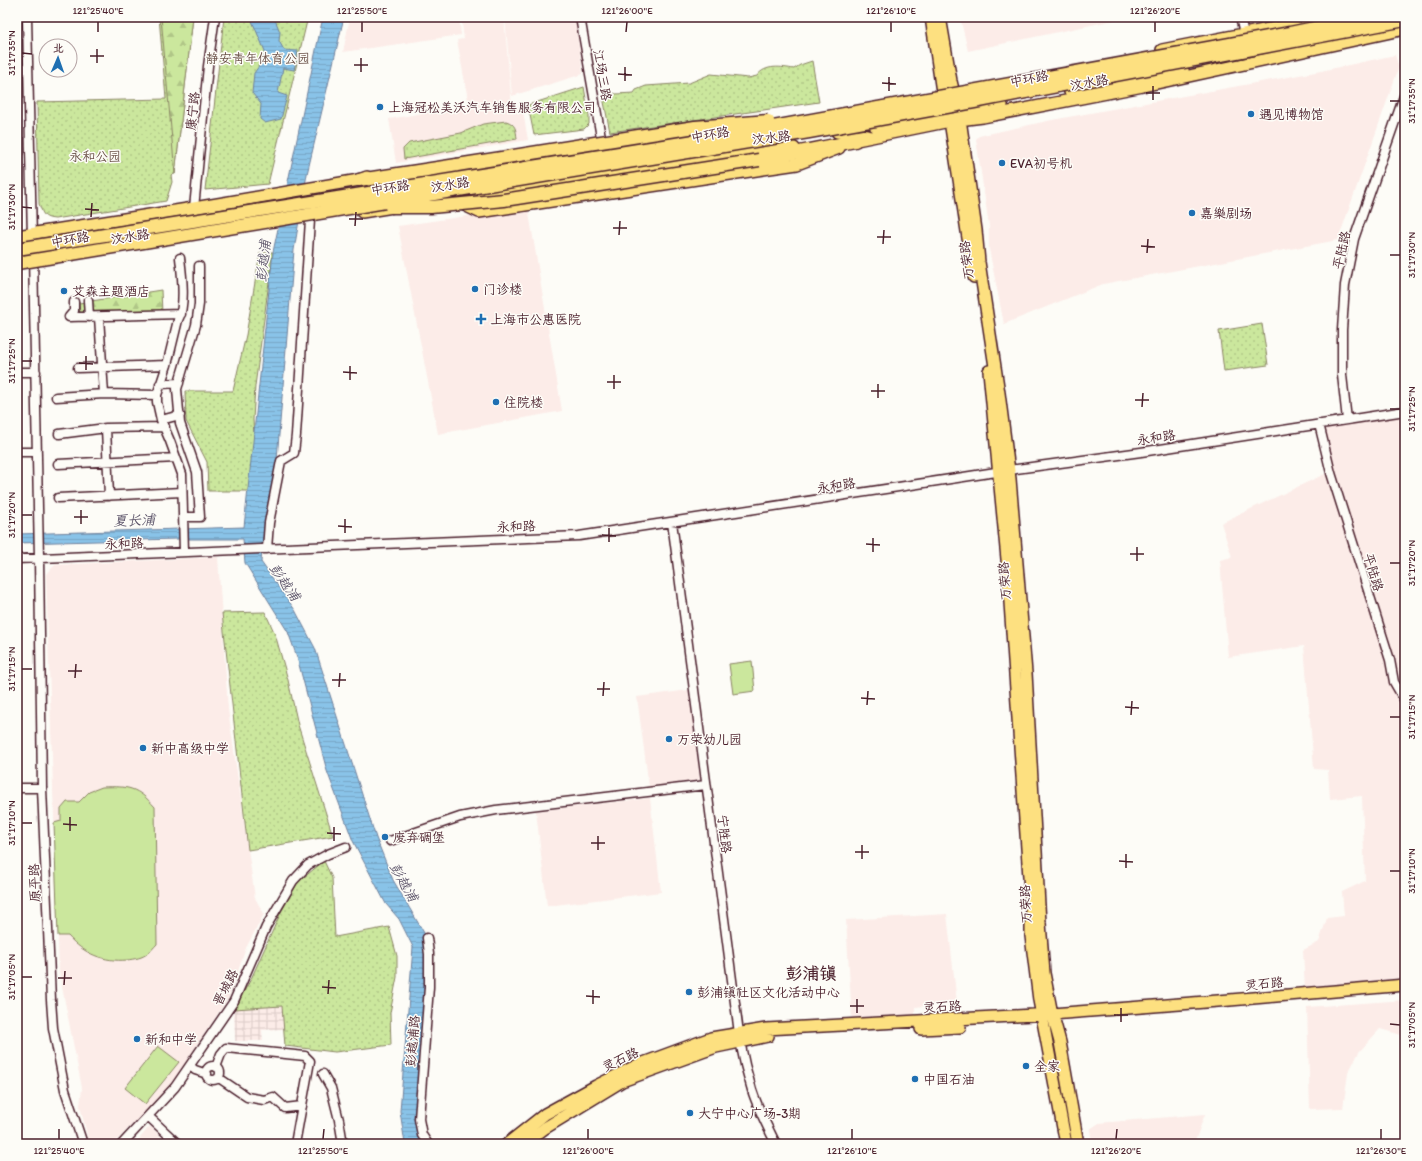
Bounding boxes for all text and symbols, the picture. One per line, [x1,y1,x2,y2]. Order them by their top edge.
text: 121°25'40"E [72,4,124,17]
text: 121°25'50"E [337,4,388,17]
text: 121°26'00"E [601,4,653,17]
text: 121°26'10"E [866,4,916,17]
text: 121°26'20"E [1130,4,1181,17]
text: 31°17'35"N [5,30,18,76]
north arrow [38,38,78,78]
text: 北 [53,42,64,55]
street label: 江场三路 [591,48,614,102]
park label: 静安青年体育公园 [206,51,310,66]
street label: 中环路 [1009,67,1050,90]
street label: 汶水路 [1069,72,1110,93]
text: 31°17'35"N [1405,78,1418,124]
street label: 康宁路 [183,91,202,131]
place label: 上海冠松美沃汽车销售服务有限公司 [388,100,596,115]
marker: 上海冠松美沃汽车销售服务有限公司 [375,102,385,112]
place label: 遇见博物馆 [1259,107,1324,122]
marker: 遇见博物馆 [1246,109,1256,119]
street label: 中环路 [690,124,731,145]
street label: 汶水路 [751,128,791,147]
park label: 永和公园 [69,149,121,164]
place label: EVA初号机 [1010,156,1072,171]
marker: EVA初号机 [997,158,1007,168]
street label: 汶水路 [430,174,471,195]
street label: 中环路 [370,177,411,198]
text: 31°17'30"N [5,183,18,230]
place label: 嘉樂剧场 [1200,206,1252,221]
marker: 嘉樂剧场 [1187,208,1197,218]
street label: 汶水路 [110,226,151,247]
street label: 中环路 [50,229,91,250]
street label: 平陆路 [1330,229,1353,271]
text: 31°17'30"N [1405,231,1418,278]
water label: 彭越浦 [253,237,274,283]
street label: 万荣路 [957,240,976,280]
place label: 门诊楼 [483,282,522,297]
place label: 艾森主题酒店 [72,284,150,299]
marker: 门诊楼 [470,284,480,294]
marker: 艾森主题酒店 [59,286,69,296]
place label: 上海市公惠医院 [490,312,581,327]
marker: 上海市公惠医院 [475,313,487,325]
text: 31°17'25"N [5,338,18,384]
text: 31°17'25"N [1405,386,1418,432]
place label: 住院楼 [504,395,543,410]
marker: 住院楼 [491,397,501,407]
street label: 永和路 [1136,427,1177,448]
street label: 永和路 [816,475,857,496]
text: 31°17'20"N [5,492,18,538]
water label: 夏长浦 [113,511,157,530]
street label: 永和路 [496,518,536,535]
street label: 永和路 [104,535,144,552]
text: 31°17'20"N [1405,540,1418,586]
street label: 平陆路 [1361,551,1386,593]
water label: 彭越浦 [266,560,305,606]
street label: 万荣路 [996,561,1013,601]
text: 31°17'15"N [5,646,18,691]
text: 31°17'15"N [1405,694,1418,739]
place label: 万荣幼儿园 [677,732,742,747]
marker: 万荣幼儿园 [664,734,674,744]
place label: 新中高级中学 [151,741,229,756]
marker: 新中高级中学 [138,743,148,753]
text: 31°17'10"N [5,800,18,846]
street label: 宁胜路 [715,814,734,854]
place label: 废弃碉堡 [393,830,445,845]
marker: 废弃碉堡 [380,832,390,842]
text: 31°17'10"N [1405,848,1418,894]
water label: 彭越浦 [386,860,422,906]
street label: 原平路 [26,863,43,903]
street label: 万荣路 [1017,884,1034,924]
text: 31°17'05"N [5,954,18,1000]
district label: 彭浦镇 [786,963,837,983]
street label: 晋城路 [210,966,241,1008]
street label: 灵石路 [1244,974,1284,993]
place label: 彭浦镇社区文化活动中心 [697,985,840,1000]
marker: 彭浦镇社区文化活动中心 [684,987,694,997]
street label: 灵石路 [922,998,962,1015]
text: 31°17'05"N [1405,1002,1418,1048]
street label: 彭越浦路 [403,1014,422,1068]
place label: 新和中学 [145,1032,197,1047]
marker: 新和中学 [132,1034,142,1044]
street label: 灵石路 [599,1044,641,1074]
place label: 全家 [1034,1059,1060,1074]
marker: 全家 [1021,1061,1031,1071]
place label: 中国石油 [923,1072,975,1087]
marker: 中国石油 [910,1074,920,1084]
place label: 大宁中心广场-3期 [698,1106,801,1121]
marker: 大宁中心广场-3期 [685,1108,695,1118]
text: 121°25'40"E [33,1144,85,1157]
text: 121°25'50"E [298,1144,349,1157]
text: 121°26'00"E [562,1144,614,1157]
text: 121°26'10"E [827,1144,877,1157]
text: 121°26'20"E [1091,1144,1142,1157]
text: 121°26'30"E [1356,1144,1407,1157]

